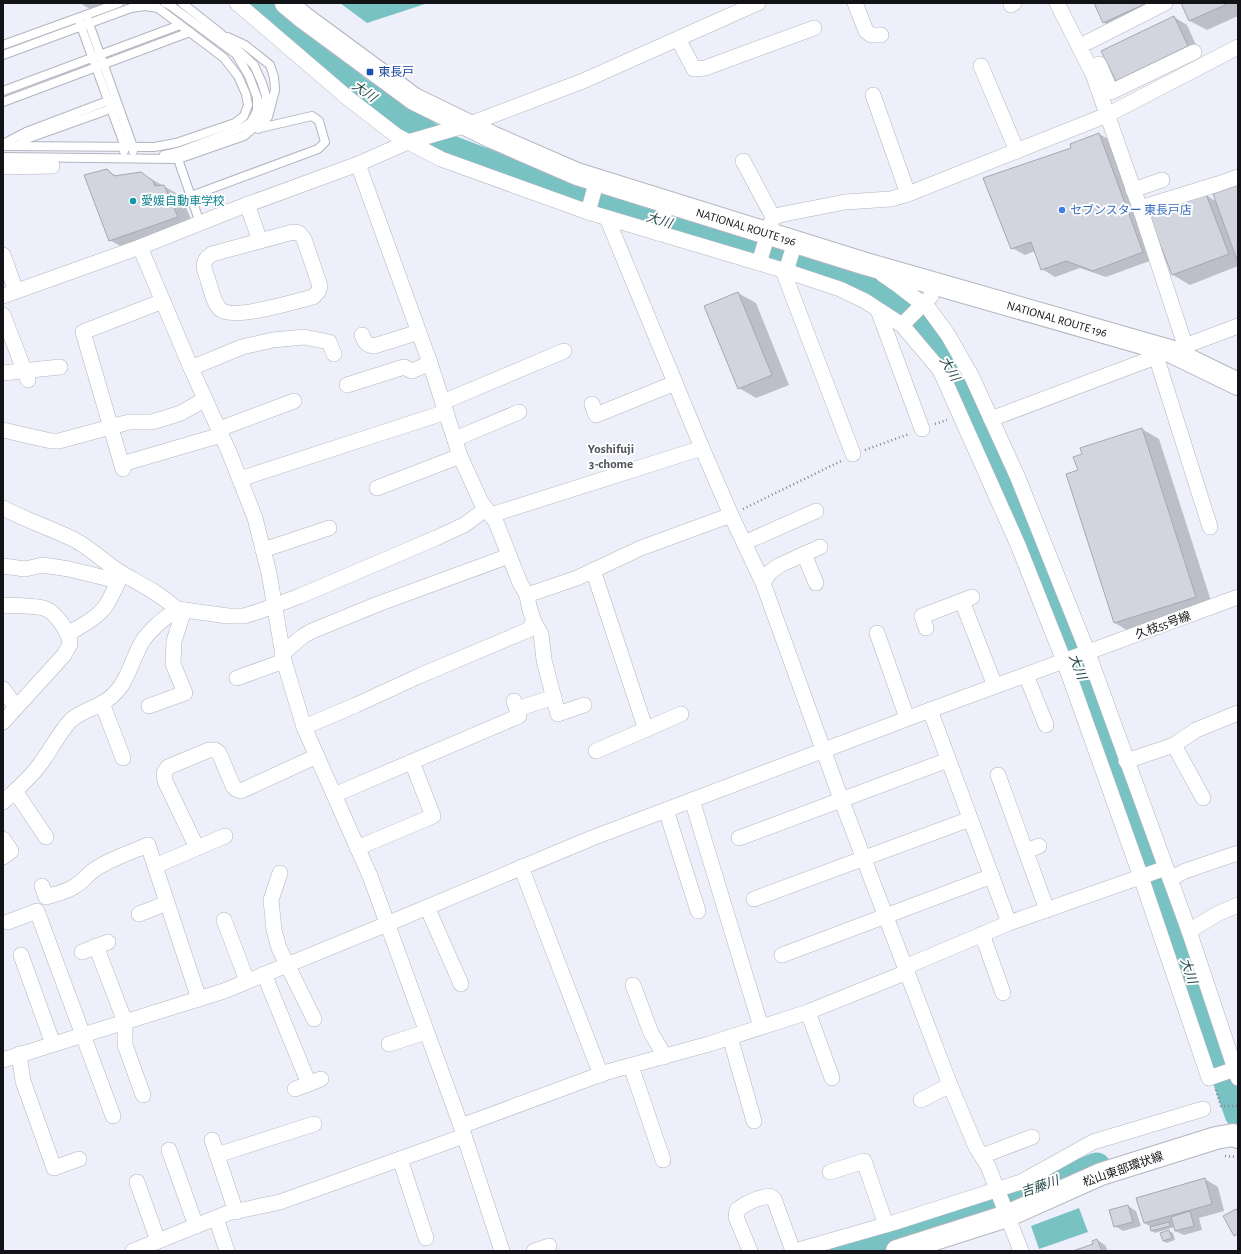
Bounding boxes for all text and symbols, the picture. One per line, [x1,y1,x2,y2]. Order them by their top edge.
place label: 東長戸 [378,66,414,78]
marker: 東長戸 [365,67,375,77]
water label: 大川 [350,78,381,106]
place label: 愛媛自動車学校 [141,194,225,207]
marker: 愛媛自動車学校 [128,196,138,206]
place label: セブンスター 東長戸店 [1070,203,1192,216]
marker: セブンスター 東長戸店 [1057,205,1067,215]
street label: NATIONAL ROUTE 196 [695,206,798,248]
water label: 大川 [645,210,676,232]
street label: NATIONAL ROUTE 196 [1005,299,1109,339]
water label: 大川 [937,354,963,385]
district label: Yoshifuji 3-chome [588,443,634,471]
street label: 久枝55号線 [1133,608,1192,641]
water label: 大川 [1066,652,1089,683]
water label: 大川 [1178,956,1200,987]
street label: 松山東部環状線 [1081,1149,1165,1188]
water label: 吉藤川 [1019,1173,1062,1199]

